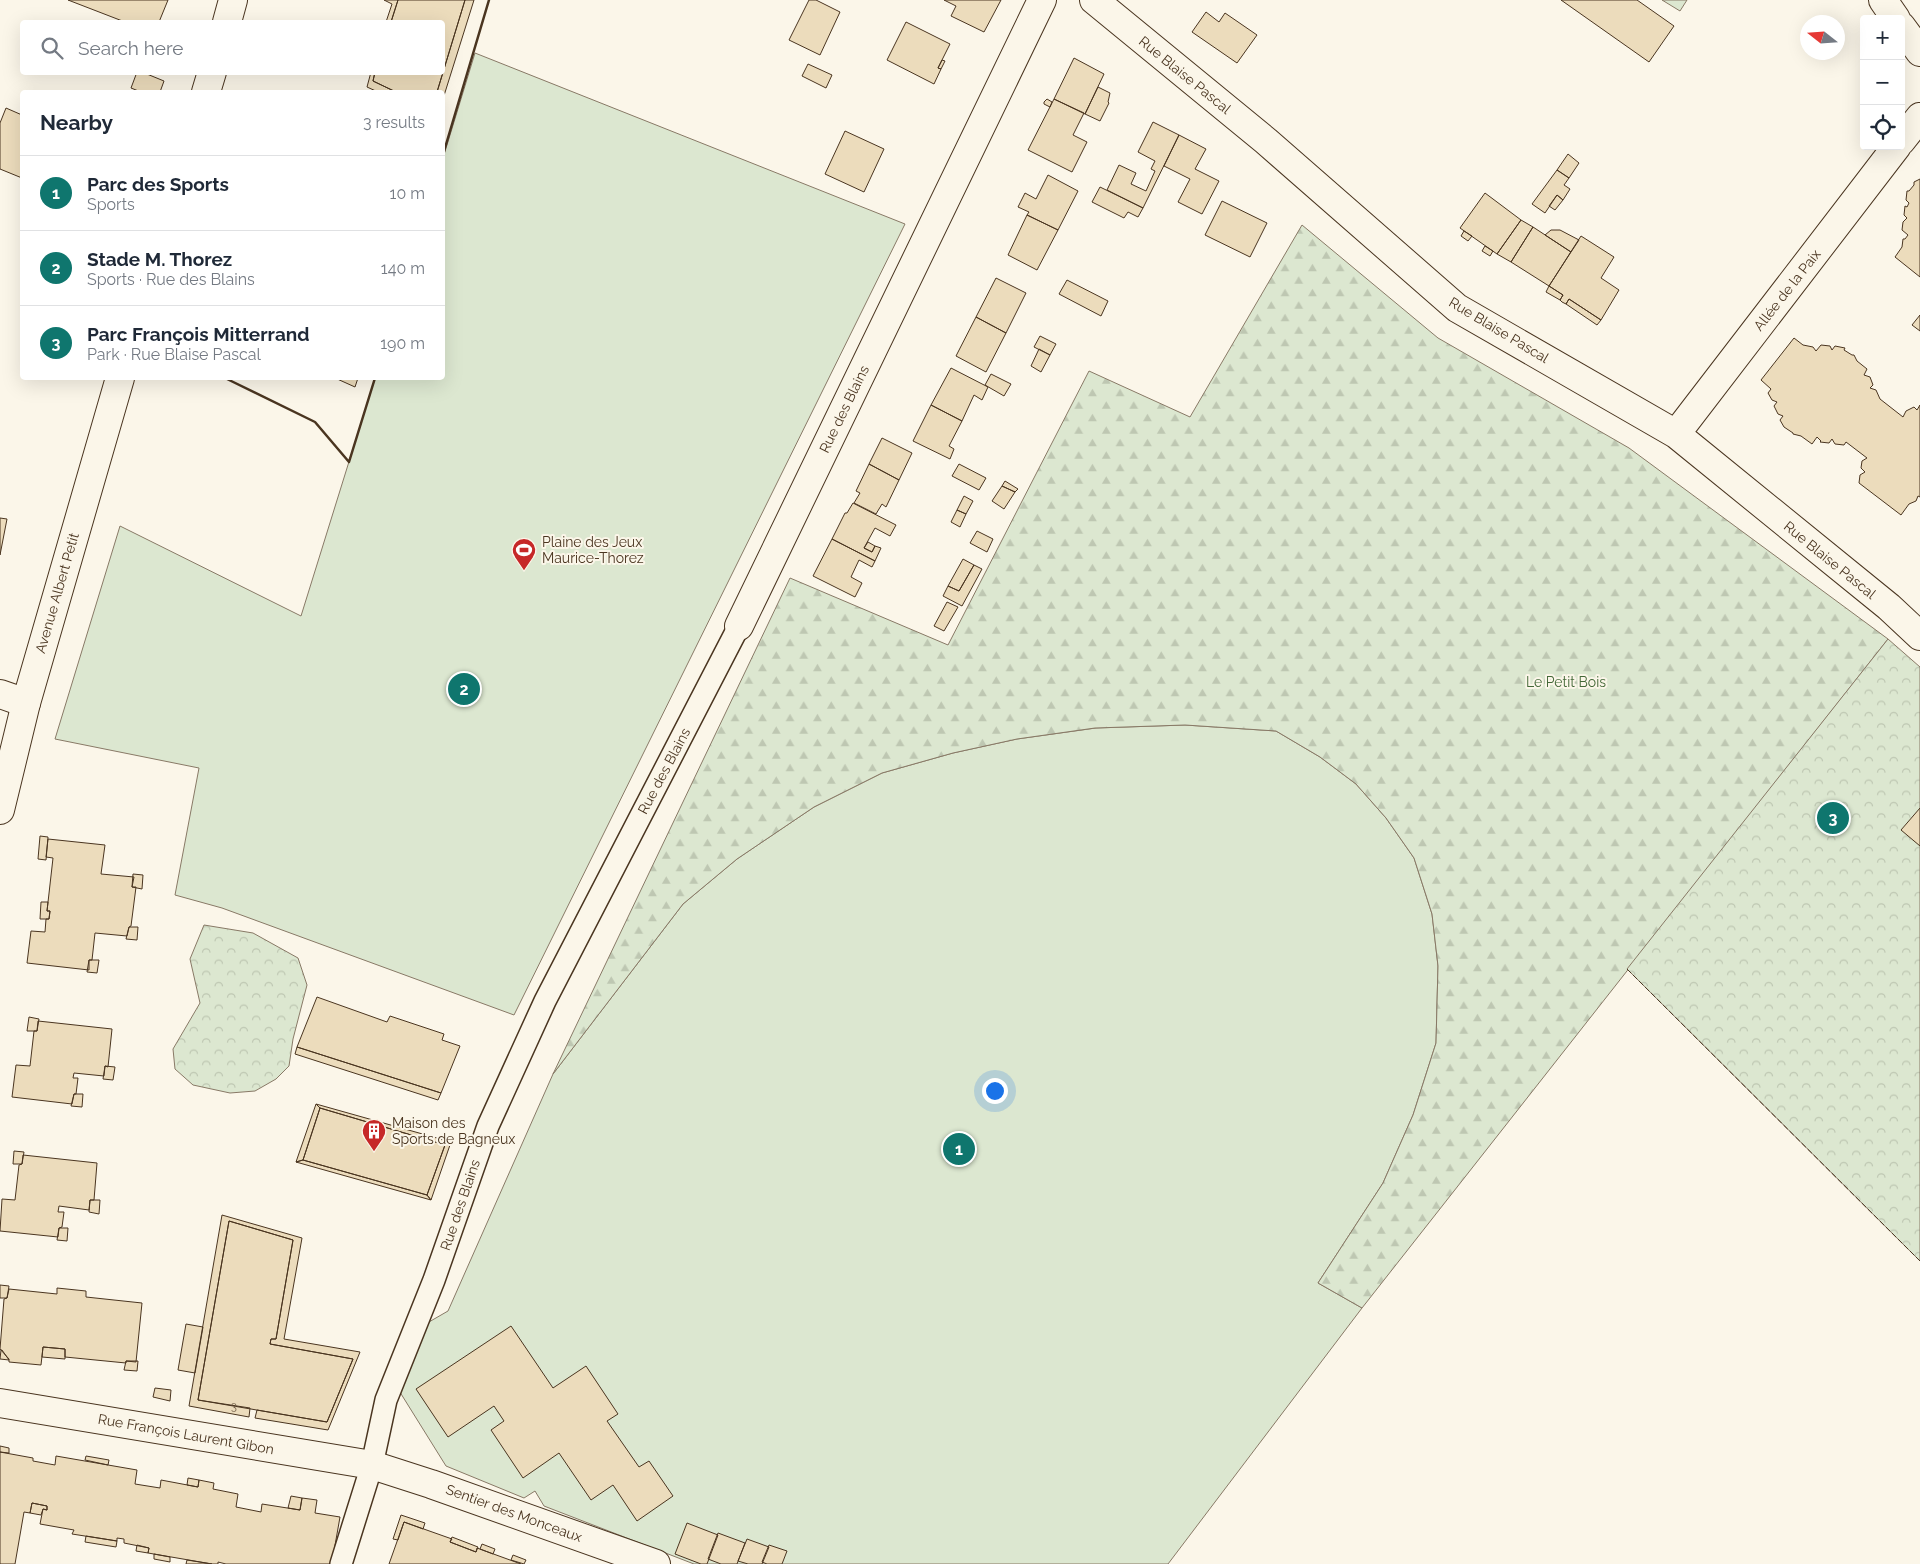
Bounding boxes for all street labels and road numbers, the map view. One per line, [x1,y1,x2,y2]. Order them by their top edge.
street label: Rue Blaise Pascal [1136,33,1234,117]
street label: Allée de la Paix [1750,246,1824,334]
street label: Rue Blaise Pascal [1446,294,1552,366]
street label: Rue des Blains [816,363,872,455]
street label: Rue Blaise Pascal [1781,518,1879,602]
street label: Avenue Albert Petit [32,531,82,655]
street label: Rue des Blains [635,725,694,817]
street label: Rue des Blains [437,1157,483,1253]
street label: Rue François Laurent Gibon [97,1411,275,1457]
street label: Sentier des Monceaux [444,1481,584,1545]

